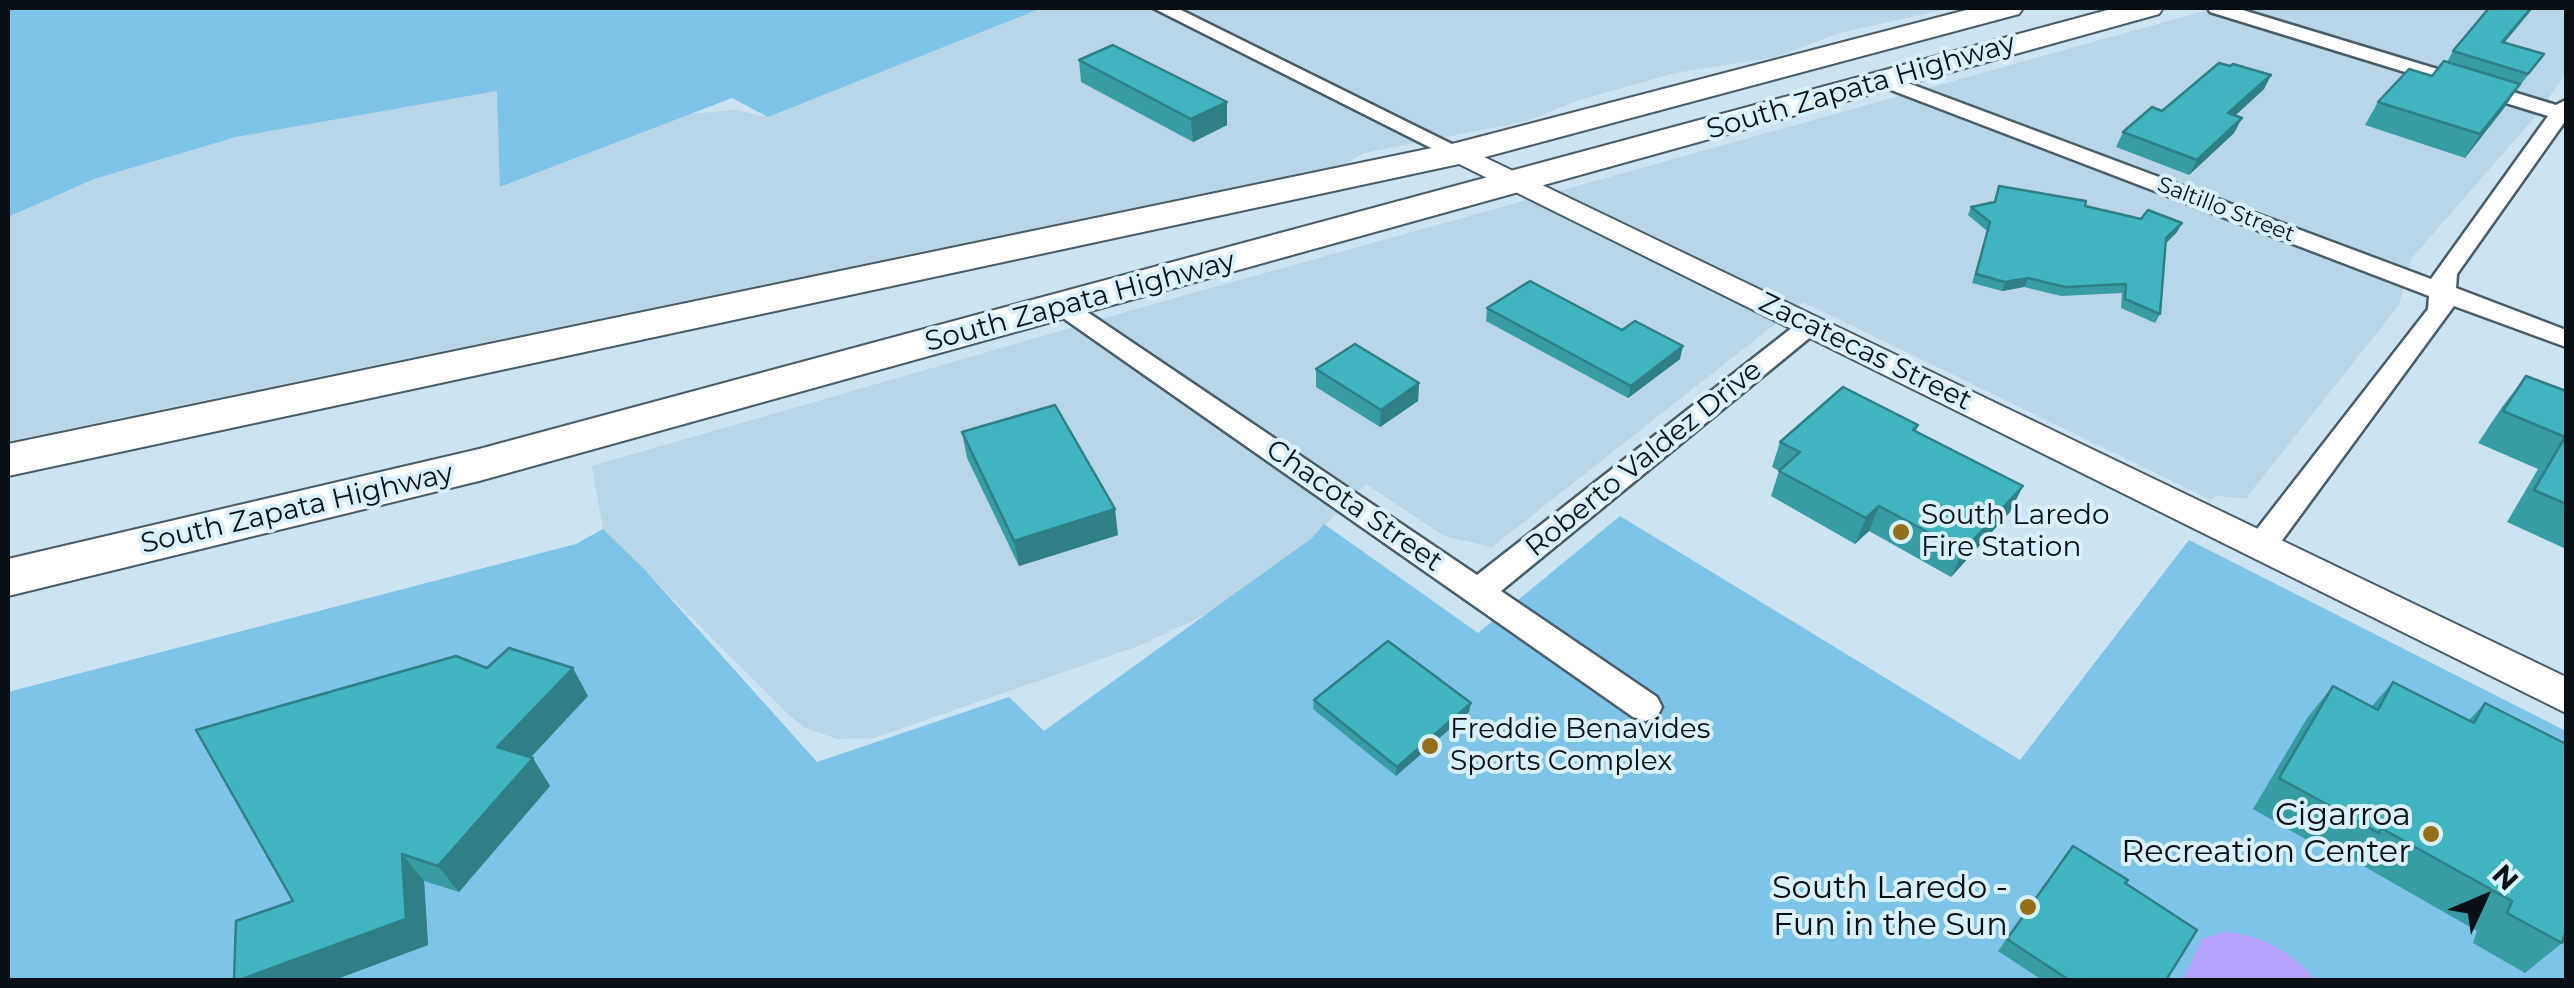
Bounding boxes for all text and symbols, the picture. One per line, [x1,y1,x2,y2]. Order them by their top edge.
street label: South Zapata Highway [1703,27,2019,147]
street label: Saltillo Street [2154,172,2298,248]
street label: South Zapata Highway [921,244,1239,360]
street label: Zacatecas Street [1753,286,1977,418]
street label: Roberto Valdez Drive [1519,353,1769,565]
street label: Chacota Street [1259,433,1449,579]
street label: South Zapata Highway [138,457,456,561]
place label: South Laredo Fire Station [1921,499,2110,565]
marker: South Laredo Fire Station [1890,521,1912,543]
place label: Freddie Benavides Sports Complex [1450,713,1710,779]
marker: Freddie Benavides Sports Complex [1419,735,1441,757]
place label: Cigarroa Recreation Center [2121,797,2411,872]
marker: Cigarroa Recreation Center [2420,823,2442,845]
north arrow [2434,848,2534,948]
text: N [2485,857,2526,897]
place label: South Laredo - Fun in the Sun [1772,870,2008,945]
marker: South Laredo - Fun in the Sun [2017,896,2039,918]

